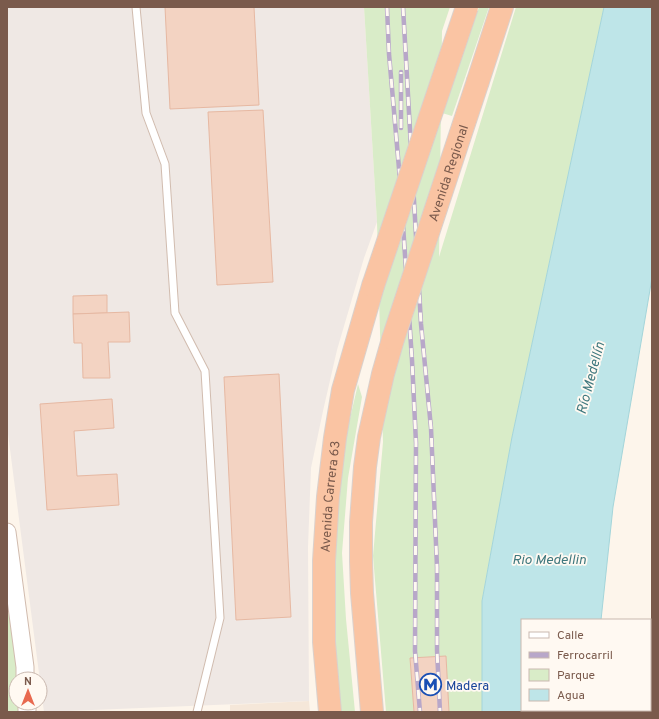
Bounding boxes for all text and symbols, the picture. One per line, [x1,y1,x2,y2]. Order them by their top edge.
street label: Avenida Regional [426,123,473,224]
water label: Río Medellín [574,340,609,416]
street label: Avenida Carrera 63 [319,440,345,553]
water label: Rio Medellin [512,552,586,569]
legend [521,619,651,711]
text: Calle [557,628,584,644]
text: Ferrocarril [557,648,613,664]
text: Parque [557,668,595,684]
north arrow [8,671,48,711]
metro station icon: Madera [417,672,443,698]
text: N [24,675,32,689]
place label: Madera [446,679,489,695]
text: Agua [557,688,585,704]

